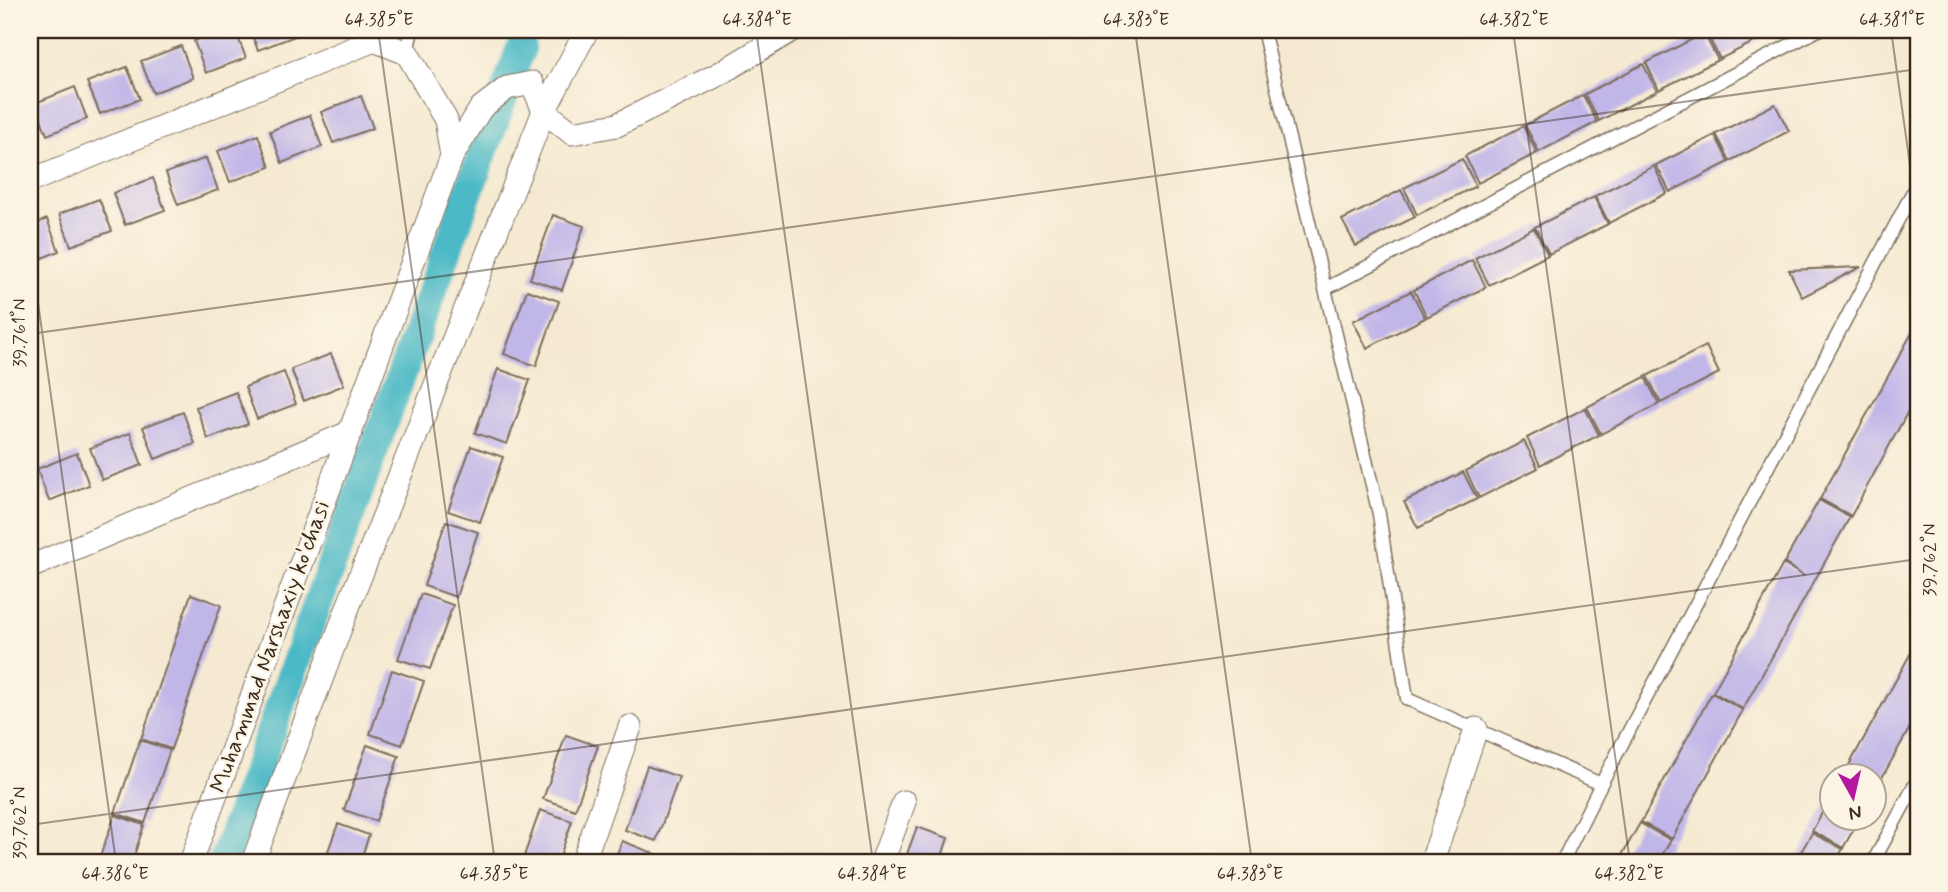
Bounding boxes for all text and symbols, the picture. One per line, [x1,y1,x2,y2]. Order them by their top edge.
text: 64.385°E [345,8,413,32]
text: 64.384°E [722,8,792,32]
text: 64.383°E [1103,8,1169,32]
text: 64.382°E [1479,8,1549,32]
text: 64.381°E [1859,8,1925,32]
text: 39.761°N [8,298,32,368]
street label: Muhammad Narshaxiy ko'chasi [204,497,338,797]
text: 39.762°N [1918,524,1942,596]
north arrow [1818,762,1888,832]
text: 39.762°N [8,787,32,859]
text: N [1847,799,1863,826]
text: 64.386°E [81,862,149,886]
text: 64.385°E [460,862,528,886]
text: 64.384°E [837,862,907,886]
text: 64.383°E [1217,862,1283,886]
text: 64.382°E [1594,862,1664,886]

